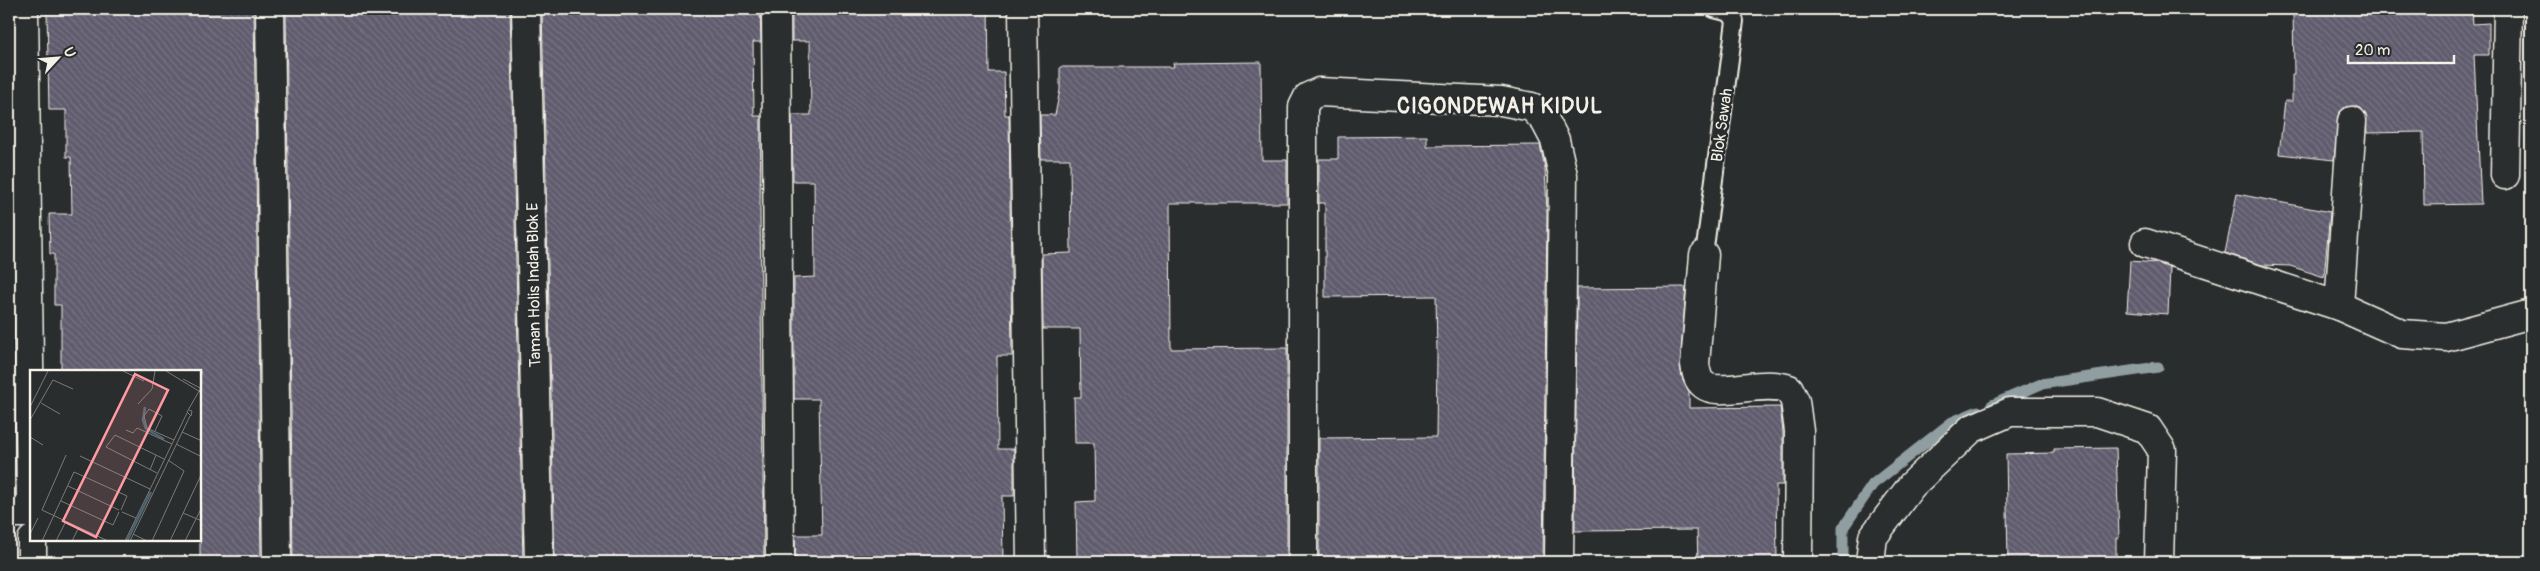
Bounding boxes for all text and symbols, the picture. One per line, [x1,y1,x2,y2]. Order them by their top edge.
north arrow [32,32,82,82]
scale bar [2348,32,2454,64]
text: 20 m [2355,41,2390,60]
text: U [60,45,79,60]
street label: Blok Sawah [1707,87,1737,163]
district label: CIGONDEWAH KIDUL [1397,93,1603,120]
street label: Taman Holis Indah Blok E [523,202,545,368]
inset map [30,370,201,541]

